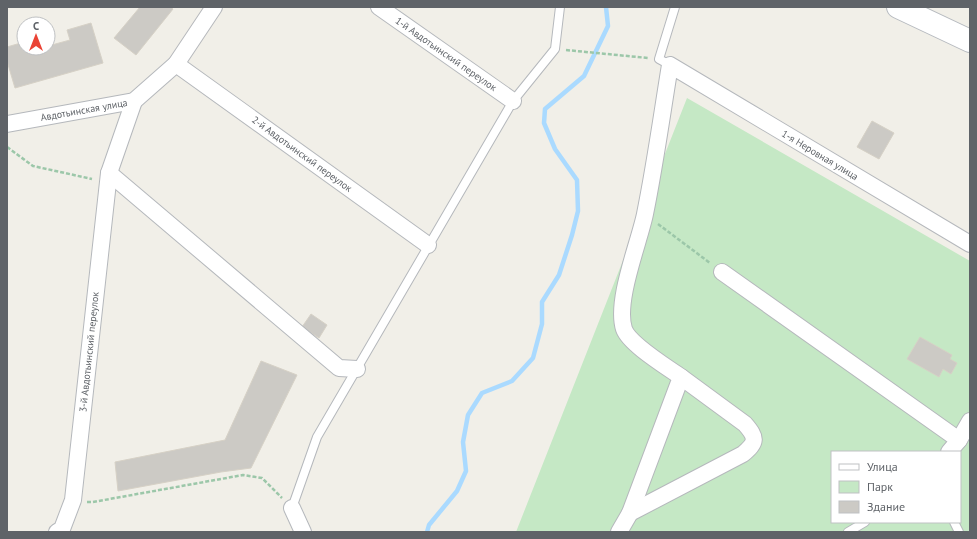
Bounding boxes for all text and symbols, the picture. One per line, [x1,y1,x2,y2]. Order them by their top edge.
street label: 1-й Авдотьинский переулок [393,14,500,94]
north arrow [16,16,56,56]
text: С [33,19,39,33]
street label: Авдотьинская улица [40,96,129,124]
street label: 2-й Авдотьинский переулок [249,113,355,195]
street label: 1-я Неровная улица [779,127,861,183]
street label: 3-й Авдотьинский переулок [76,291,102,413]
legend [831,451,961,523]
text: Улица [867,459,898,474]
text: Парк [867,479,893,494]
text: Здание [867,499,905,514]

